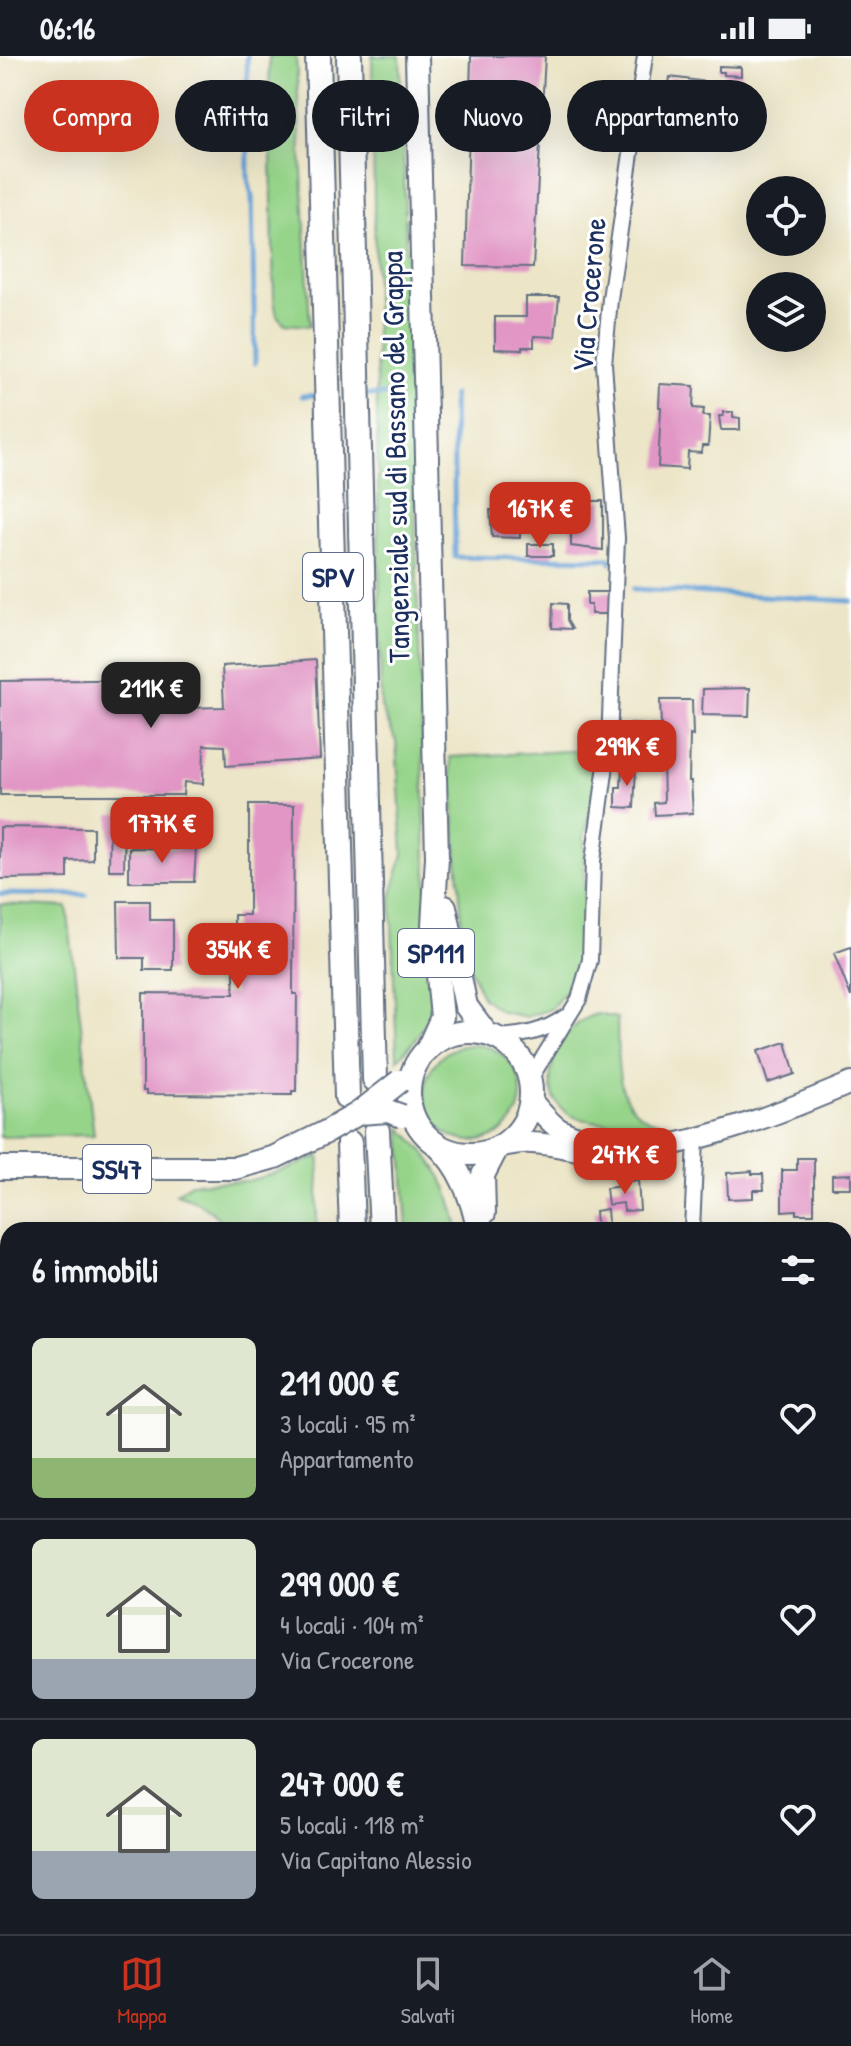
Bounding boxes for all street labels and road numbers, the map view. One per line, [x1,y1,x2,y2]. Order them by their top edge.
street label: Via Crocerone [561,216,615,374]
street label: Tangenziale sud di Bassano del Grappa [371,251,419,663]
road number: SPV [303,553,363,601]
road number: SP111 [398,929,474,977]
road number: SS47 [83,1145,151,1193]

